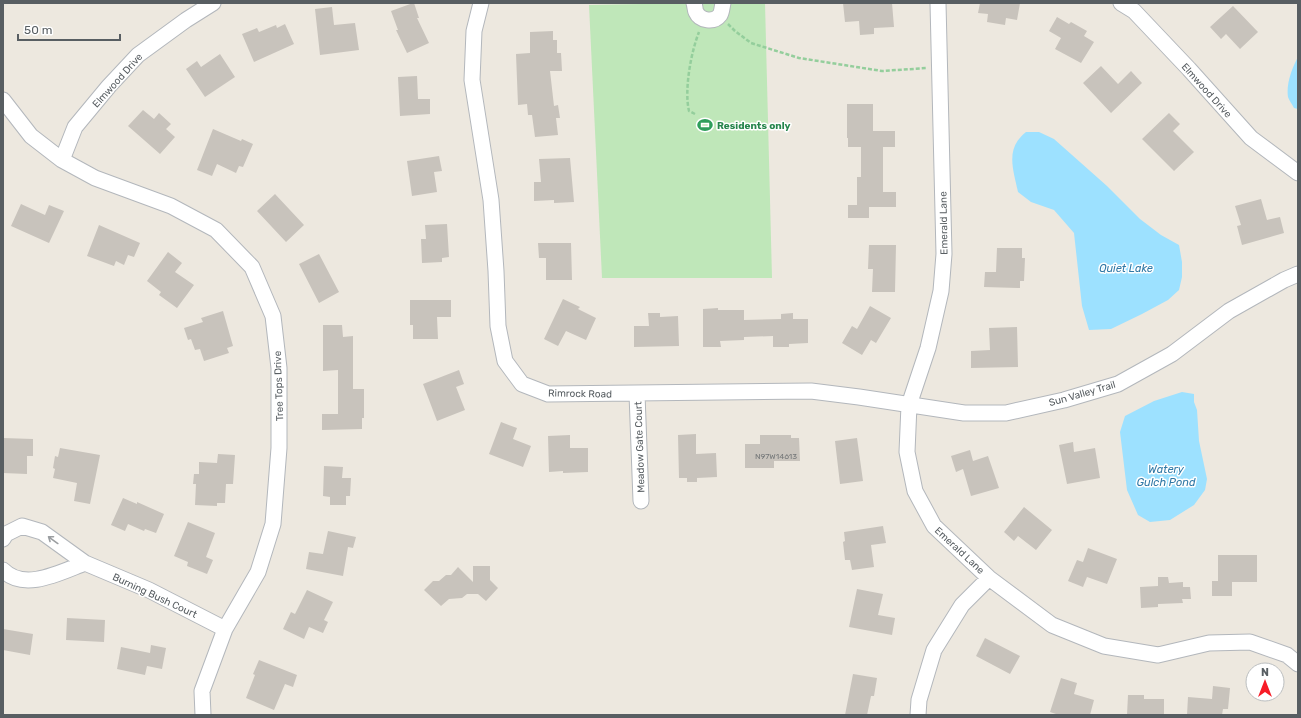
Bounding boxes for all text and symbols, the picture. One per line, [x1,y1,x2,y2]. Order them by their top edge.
scale bar [18,16,120,42]
text: 50 m [24,23,52,37]
street label: Elmwood Drive [90,51,146,110]
street label: Elmwood Drive [1179,61,1234,121]
sports icon: Residents only [696,116,714,134]
place label: Residents only [717,120,791,132]
street label: Emerald Lane [937,191,951,255]
water label: Quiet Lake [1099,262,1153,275]
street label: Tree Tops Drive [272,350,286,421]
street label: Sun Valley Trail [1048,379,1117,409]
street label: Rimrock Road [548,387,612,401]
street label: Meadow Gate Court [632,401,648,493]
house number: N97W14613 [755,452,797,461]
water label: Watery Gulch Pond [1137,463,1196,489]
street label: Emerald Lane [932,525,987,577]
one-way arrow [48,536,59,545]
street label: Burning Bush Court [110,571,199,621]
north arrow [1245,662,1285,702]
text: N [1261,666,1269,679]

